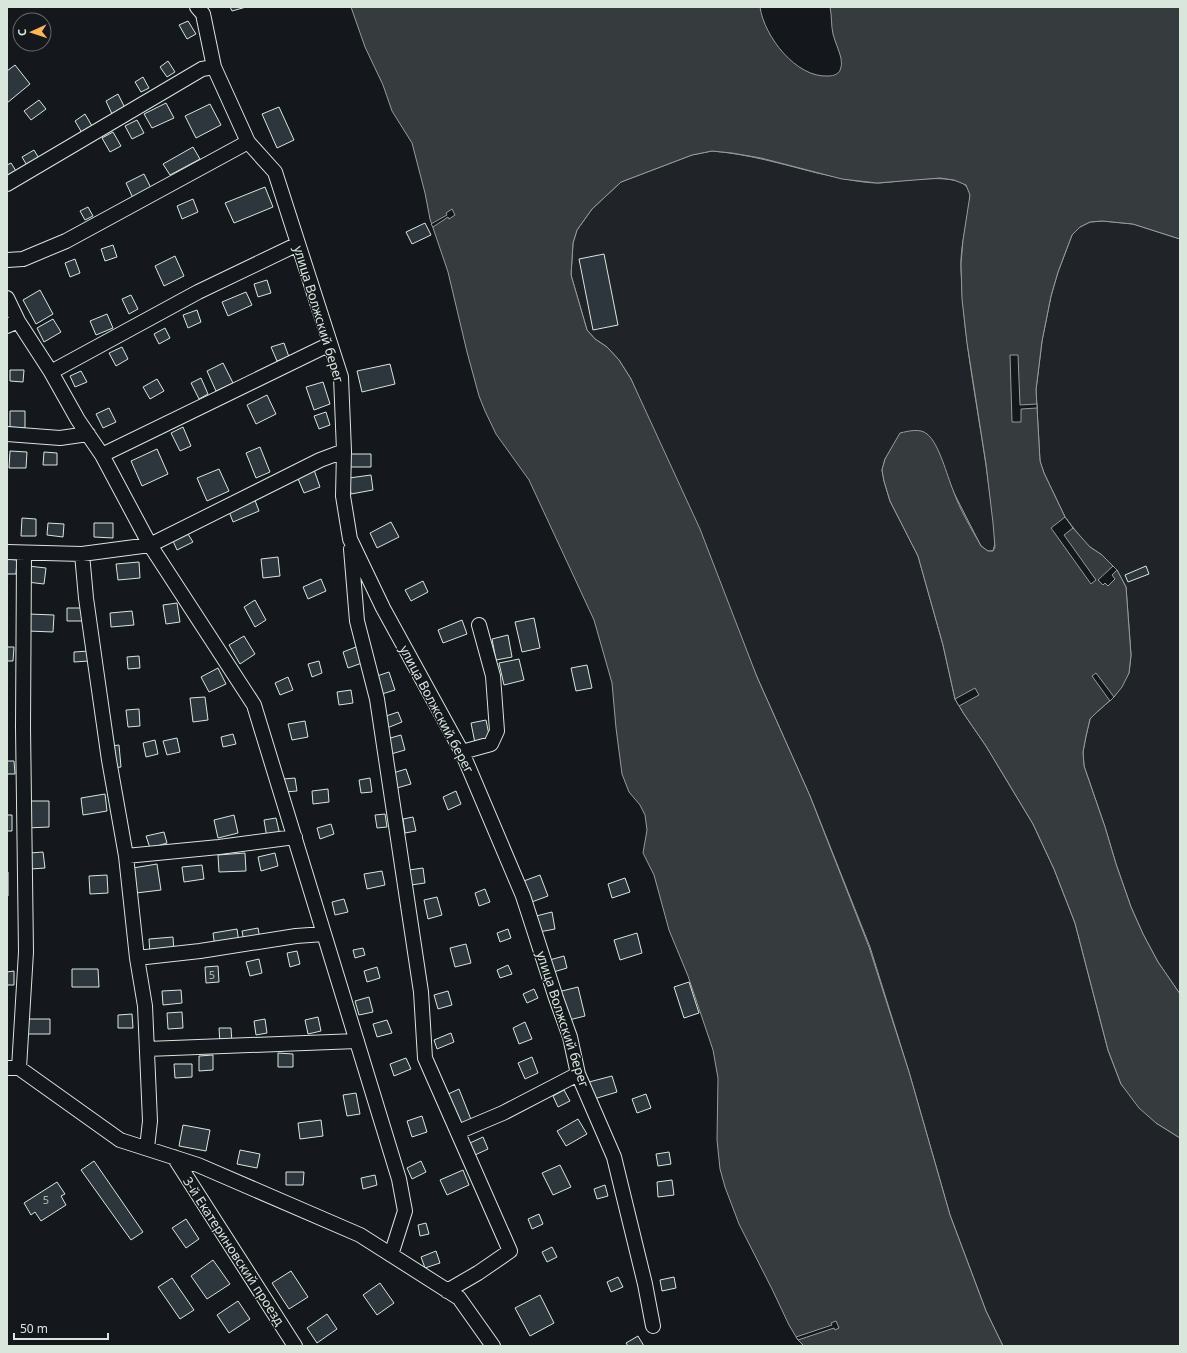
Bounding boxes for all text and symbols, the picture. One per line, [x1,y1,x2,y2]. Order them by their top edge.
north arrow [12,12,52,52]
text: С [14,29,29,36]
street label: улица Волжский берег [290,243,348,385]
street label: улица Волжский берег [396,642,478,776]
street label: улица Волжский берег [532,949,594,1090]
house number: 5 [209,967,215,982]
street label: 3-й Екатериновский проезд [179,1173,289,1329]
house number: 5 [43,1192,49,1207]
scale bar [14,1315,108,1341]
text: 50 m [20,1320,48,1337]

